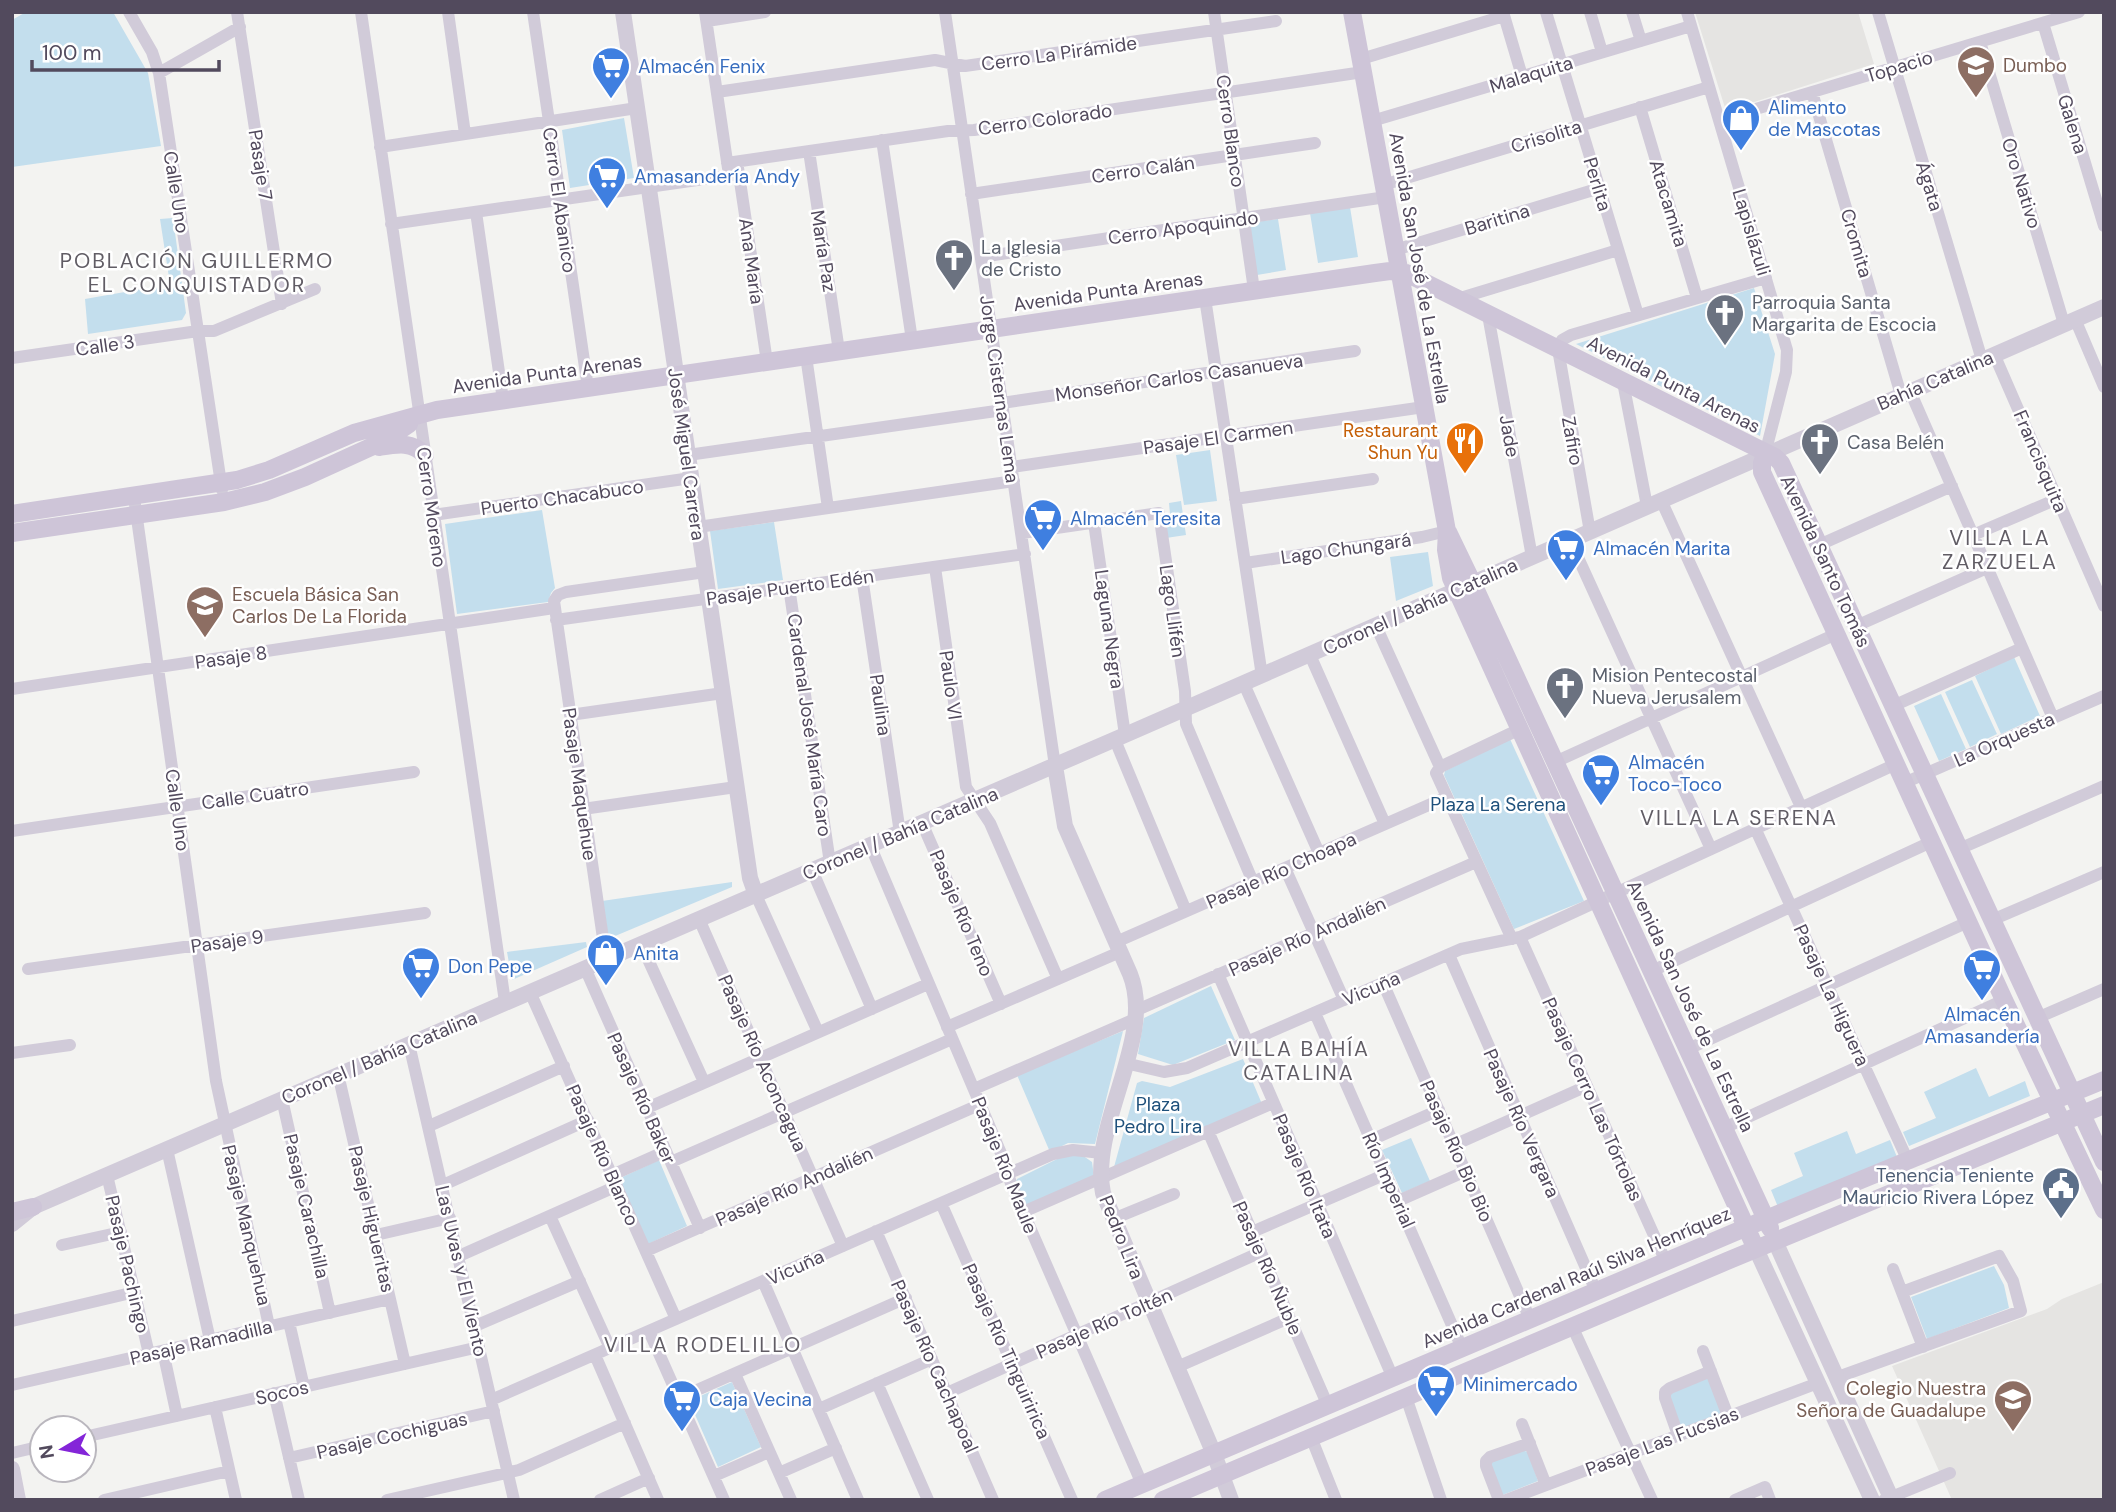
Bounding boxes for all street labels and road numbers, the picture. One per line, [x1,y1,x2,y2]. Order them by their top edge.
street label: Cerro La Pirámide [980,30,1139,77]
street label: Topacio [1862,44,1936,89]
street label: Malaquita [1486,50,1576,99]
street label: Cerro Blanco [1210,73,1251,189]
street label: Galena [2052,91,2093,157]
street label: Cerro Colorado [976,98,1114,141]
street label: Crisolita [1508,114,1585,159]
street label: Cerro El Abanico [537,126,582,275]
street label: Pasaje 7 [243,128,278,202]
street label: Avenida San José de La Estrella [1383,131,1456,406]
street label: Oro Nativo [1996,135,2047,232]
street label: Calle Uno [158,149,195,235]
street label: Cerro Calán [1090,150,1196,189]
street label: Perlita [1578,154,1617,214]
street label: Atacamita [1643,156,1694,250]
street label: Ágata [1910,158,1949,214]
street label: Lapislázuli [1727,186,1777,279]
street label: Baritina [1462,198,1533,241]
street label: Cerro Apoquindo [1106,205,1260,250]
street label: Cromita [1835,206,1878,281]
street label: María Paz [805,208,842,294]
street label: Ana María [733,216,770,306]
street label: Avenida Punta Arenas [1012,266,1205,317]
street label: Jorge Cisternas Lema [974,294,1025,485]
street label: Calle 3 [74,329,136,362]
street label: Avenida Punta Arenas [1583,330,1765,439]
street label: Bahía Catalina [1873,345,1997,416]
street label: Avenida Punta Arenas [451,348,644,399]
street label: Monseñor Carlos Casanueva [1054,348,1304,407]
street label: José Miguel Carrera [662,366,711,542]
street label: Francisquita [2008,406,2073,516]
street label: Jade [1494,413,1526,459]
street label: Pasaje El Carmen [1142,415,1295,460]
street label: Zafiro [1556,415,1589,468]
street label: Cerro Moreno [411,445,452,569]
street label: Avenida Santo Tomás [1775,471,1877,651]
street label: Puerto Chacabuco [479,474,645,521]
street label: Lago Chungará [1279,527,1413,570]
street label: Coronel / Bahía Catalina [1319,552,1521,661]
street label: Pasaje Puerto Edén [705,563,875,612]
street label: Lago Llifén [1154,563,1191,659]
street label: Laguna Negra [1089,568,1130,690]
street label: Cardenal José María Caro [781,612,838,838]
street label: Pasaje 8 [193,640,269,675]
street label: Paulo VI [933,649,968,721]
street label: Paulina [864,673,897,737]
street label: Pasaje Maquehue [556,706,603,862]
street label: La Orquesta [1950,706,2058,773]
street label: Calle Uno [159,767,196,853]
street label: Calle Cuatro [200,776,310,815]
street label: Coronel / Bahía Catalina [799,781,1002,886]
street label: Pasaje Río Choapa [1202,826,1360,915]
street label: Pasaje Río Teno [924,846,999,980]
street label: Avenida San José de La Estrella [1621,876,1760,1136]
street label: Pasaje Río Andalién [1225,891,1390,982]
street label: Pasaje La Higuera [1788,920,1875,1070]
street label: Pasaje 9 [189,924,265,959]
street label: Vicuña [1339,965,1404,1012]
street label: Pasaje Río Aconcagua [712,971,813,1156]
street label: Pasaje Cerro Las Tórtolas [1536,993,1649,1205]
street label: Coronel / Bahía Catalina [278,1005,481,1110]
street label: Pasaje Río Baker [601,1028,682,1168]
street label: Pasaje Río Vergara [1477,1045,1566,1202]
street label: Pasaje Río Bio Bio [1414,1076,1499,1226]
street label: Pasaje Río Blanco [560,1081,645,1230]
street label: Pasaje Río Maule [966,1093,1043,1237]
street label: Pasaje Río Itata [1267,1110,1342,1242]
street label: Río Imperial [1356,1128,1421,1232]
street label: Pasaje Carachilla [278,1131,335,1281]
street label: Pasaje Río Andalién [712,1141,877,1232]
street label: Pasaje Manquehua [216,1142,277,1308]
street label: Pasaje Higueritas [342,1143,401,1295]
street label: Las Uvas y El Viento [430,1183,493,1359]
street label: Pedro Lira [1093,1192,1150,1283]
street label: Pasaje Pachingo [99,1193,156,1336]
street label: Pasaje Río Ñuble [1227,1197,1308,1339]
street label: Avenida Cardenal Raúl Silva Henríquez [1418,1201,1734,1354]
street label: Vicuña [763,1244,828,1291]
street label: Pasaje Río Tinguiririca [957,1259,1057,1443]
street label: Pasaje Río Cachapoal [885,1276,984,1457]
street label: Pasaje Río Toltén [1032,1282,1176,1365]
street label: Pasaje Ramadilla [128,1314,275,1371]
street label: Socos [253,1374,311,1411]
street label: Pasaje Las Fucsias [1582,1401,1742,1482]
street label: Pasaje Cochiguas [314,1406,470,1465]

